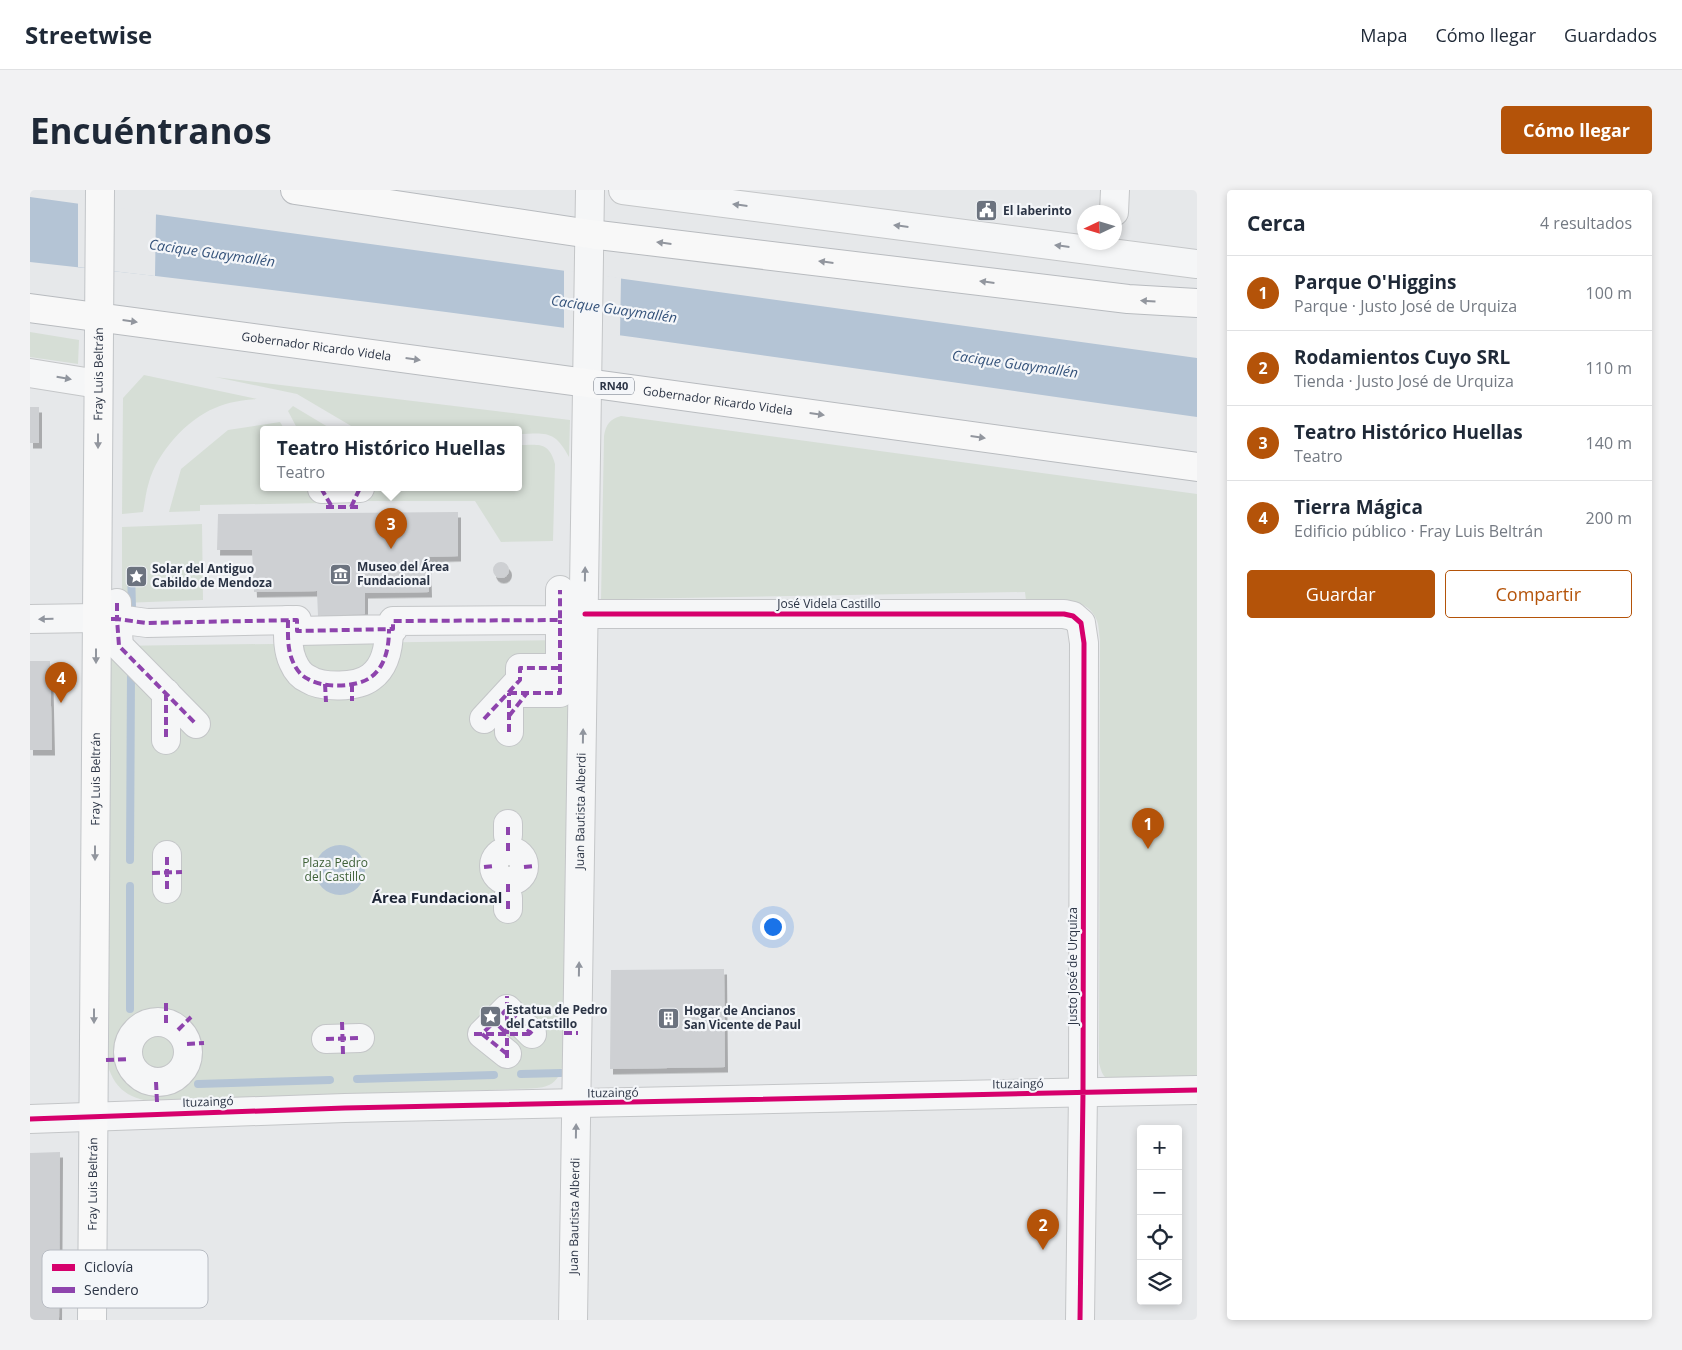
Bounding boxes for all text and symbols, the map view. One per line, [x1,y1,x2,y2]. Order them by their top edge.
text: Streetwise [25,18,152,51]
text: Mapa [1360,23,1407,47]
text: Cómo llegar [1435,23,1536,47]
text: Guardados [1564,23,1657,47]
button: Cómo llegar [1501,106,1652,154]
text: Encuéntranos [30,107,272,154]
public building icon: El laberinto [975,199,999,223]
one-way arrow [731,201,747,209]
place label: El laberinto [1003,202,1072,219]
north arrow [1077,205,1122,250]
text: Cerca [1247,209,1306,237]
text: 4 resultados [1540,212,1632,234]
one-way arrow [892,222,908,230]
water label: Cacique Guaymallén [148,234,276,271]
one-way arrow [656,239,672,247]
one-way arrow [1054,242,1070,250]
one-way arrow [817,258,833,266]
text: Parque O'Higgins [1294,269,1456,295]
one-way arrow [979,278,995,286]
text: 1 [1258,282,1268,304]
text: 100 m [1586,282,1632,304]
water label: Cacique Guaymallén [550,290,678,327]
text: Parque · Justo José de Urquiza [1294,295,1517,317]
one-way arrow [1140,296,1156,304]
one-way arrow [123,317,139,325]
street label: Fray Luis Beltrán [89,327,107,421]
street label: Gobernador Ricardo Videla [241,328,392,365]
text: Rodamientos Cuyo SRL [1294,344,1510,370]
water label: Cacique Guaymallén [951,345,1079,382]
one-way arrow [405,355,421,363]
text: 2 [1258,357,1268,379]
text: 110 m [1586,357,1632,379]
text: Tienda · Justo José de Urquiza [1294,370,1514,392]
one-way arrow [56,375,72,383]
road number: RN40 [594,378,634,395]
street label: Gobernador Ricardo Videla [642,382,794,419]
one-way arrow [809,411,825,419]
text: Teatro Histórico Huellas [1294,419,1523,445]
popup [260,426,522,491]
text: 3 [1258,432,1268,454]
text: 140 m [1586,432,1632,454]
one-way arrow [94,433,102,449]
one-way arrow [970,433,986,441]
text: Teatro Histórico Huellas [277,435,505,461]
text: Teatro [1294,445,1343,467]
text: Teatro [277,461,325,483]
text: Tierra Mágica [1294,494,1423,520]
text: 4 [1258,507,1268,529]
text: 200 m [1586,507,1632,529]
pin: 3 [375,508,407,549]
text: Edificio público · Fray Luis Beltrán [1294,520,1543,542]
place label: Museo del Área Fundacional [357,558,449,589]
place label: Solar del Antiguo Cabildo de Mendoza [152,560,272,591]
museum icon: Museo del Área Fundacional [329,562,353,586]
place icon: Solar del Antiguo Cabildo de Mendoza [124,564,148,588]
one-way arrow [581,566,589,582]
button: Guardar [1247,570,1435,618]
button: Compartir [1445,570,1632,618]
street label: José Videla Castillo [776,595,881,612]
one-way arrow [37,615,53,623]
one-way arrow [92,648,100,664]
pin: 4 [45,662,77,703]
one-way arrow [579,728,587,744]
street label: Fray Luis Beltrán [87,732,104,826]
street label: Juan Bautista Alberdi [571,753,590,870]
pin: 1 [1132,808,1164,849]
one-way arrow [91,845,99,861]
park label: Plaza Pedro del Castillo [302,854,368,885]
district label: Área Fundacional [372,887,502,907]
street label: Justo José de Urquiza [1064,907,1081,1026]
your location [760,914,786,940]
one-way arrow [575,961,583,977]
place label: Estatua de Pedro del Catstillo [506,1001,608,1032]
place label: Hogar de Ancianos San Vicente de Paul [684,1002,801,1033]
place icon: Estatua de Pedro del Catstillo [478,1005,502,1029]
building icon: Hogar de Ancianos San Vicente de Paul [656,1006,680,1030]
one-way arrow [90,1008,98,1024]
street label: Ituzaingó [992,1075,1044,1092]
street label: Ituzaingó [587,1084,639,1101]
street label: Ituzaingó [182,1092,234,1111]
one-way arrow [572,1123,580,1139]
map controls [1137,1125,1182,1305]
button: + [1137,1125,1182,1170]
street label: Fray Luis Beltrán [84,1137,101,1231]
street label: Juan Bautista Alberdi [565,1158,583,1275]
button: − [1137,1170,1182,1215]
pin: 2 [1027,1209,1059,1250]
button: locate [1137,1215,1182,1260]
legend [42,1250,208,1308]
text: Ciclovía [84,1257,133,1276]
button: layers [1137,1260,1182,1305]
text: Sendero [84,1280,139,1299]

